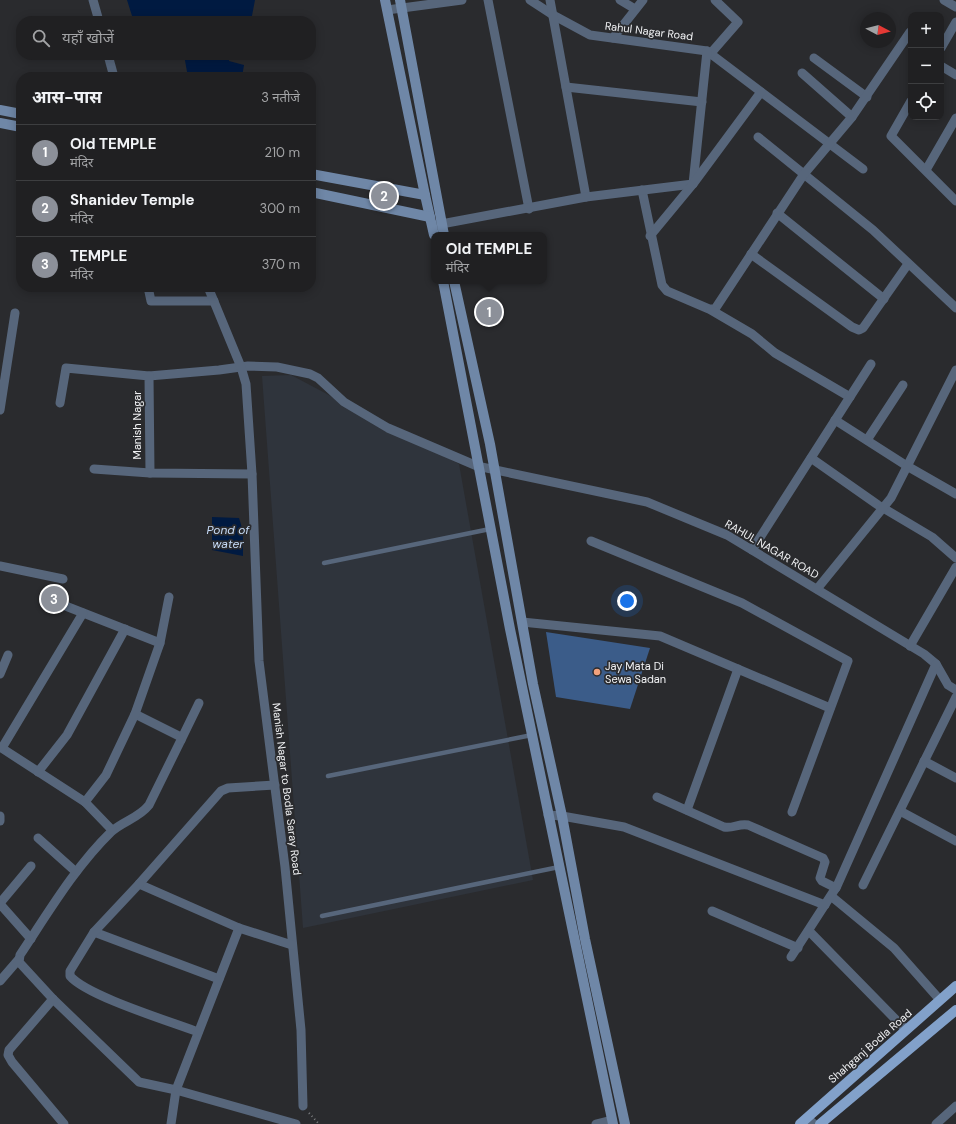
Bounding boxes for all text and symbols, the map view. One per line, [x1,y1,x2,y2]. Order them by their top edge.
north arrow [860,12,896,48]
map controls [908,12,944,120]
button: + [908,12,944,48]
search box [16,16,316,60]
street label: Rahul Nagar Road [604,19,694,43]
icon: search [30,27,52,49]
text: यहाँ खोजें [62,28,114,48]
button: − [908,48,944,84]
button: locate [908,84,944,120]
text: आस-पास [32,86,102,108]
text: 3 नतीजे [261,89,300,106]
text: Old TEMPLE [70,134,156,154]
text: 1 [43,144,47,161]
text: 210 m [265,144,300,161]
text: मंदिर [70,154,93,171]
pin: 2 [371,181,397,211]
text: Shanidev Temple [70,190,195,210]
text: 2 [41,200,49,217]
text: 300 m [259,200,300,217]
text: मंदिर [70,210,93,227]
popup [431,232,547,284]
text: Old TEMPLE [446,239,532,259]
text: TEMPLE [70,246,127,266]
text: 3 [41,256,49,273]
text: 370 m [262,256,300,273]
text: मंदिर [446,259,469,276]
text: मंदिर [70,266,93,283]
pin: 1 [476,297,502,327]
street label: Manish Nagar [130,391,144,459]
street label: RAHUL NAGAR ROAD [723,516,822,582]
water label: Pond of water [207,522,250,552]
pin: 3 [41,584,67,614]
your location [617,591,637,611]
place label: Jay Mata Di Sewa Sadan [605,659,666,686]
marker: Jay Mata Di Sewa Sadan [592,667,602,677]
street label: Manish Nagar to Bodla Saray Road [269,702,305,876]
street label: Shahganj Bodla Road [825,1006,915,1086]

